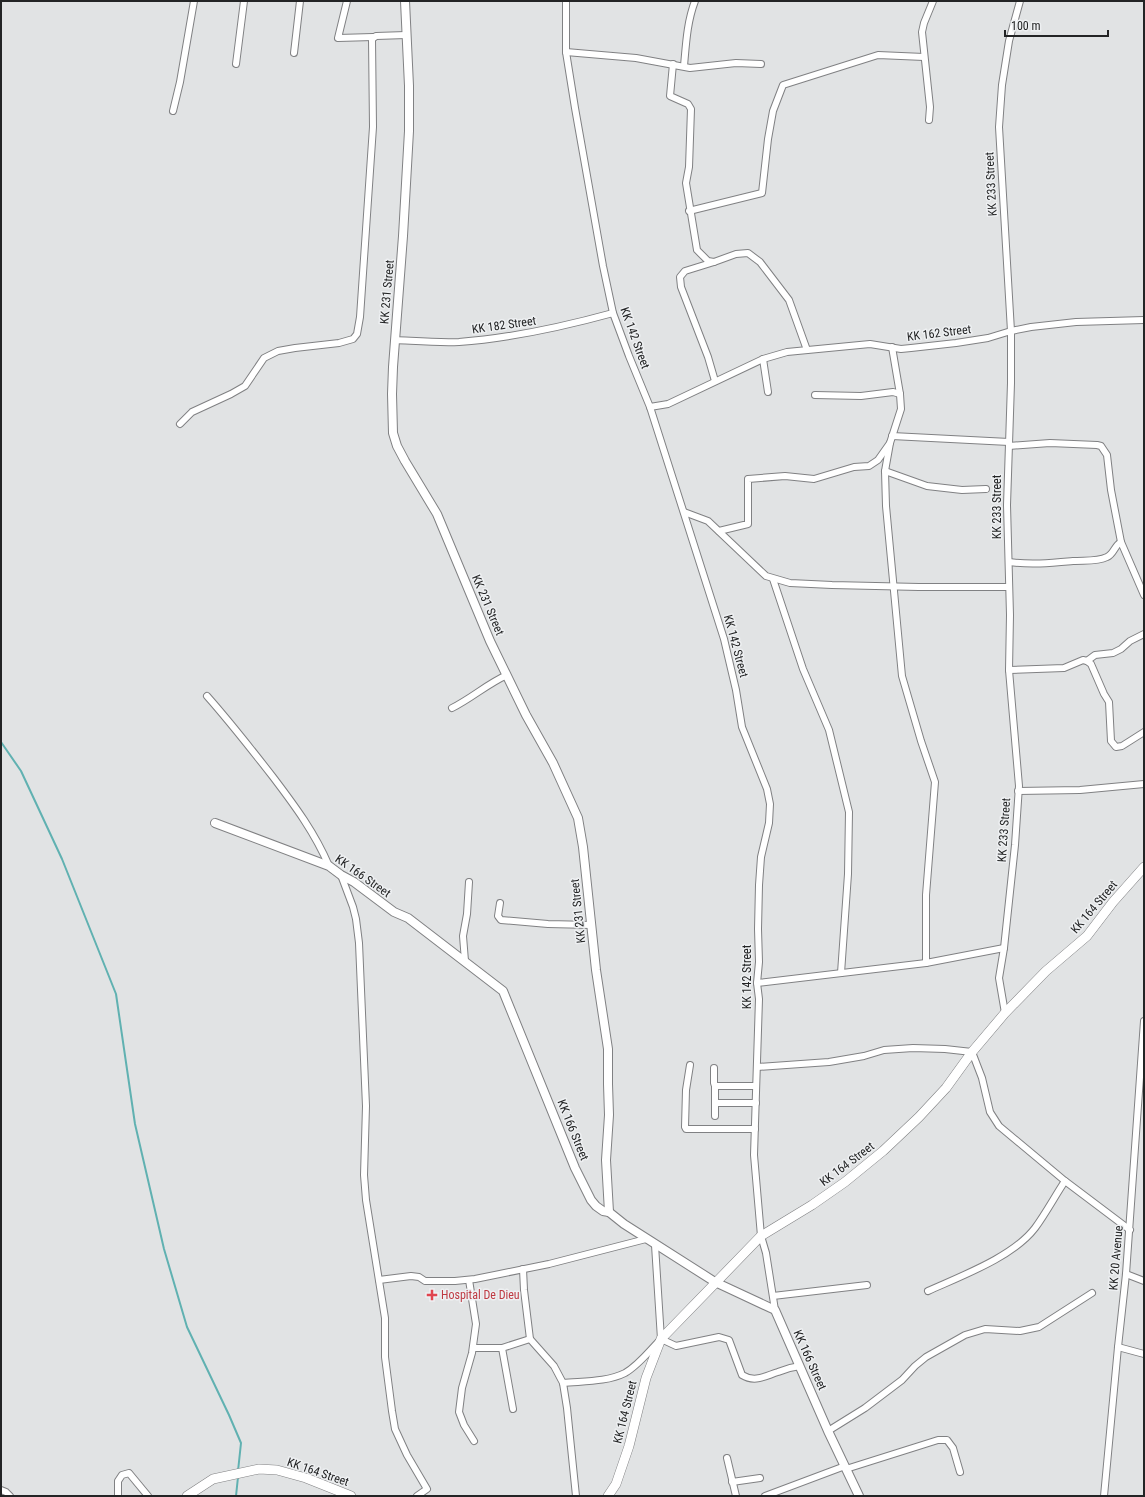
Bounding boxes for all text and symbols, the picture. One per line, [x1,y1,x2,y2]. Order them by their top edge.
scale bar [1005,12,1108,38]
text: 100 m [1011,19,1041,33]
street label: KK 233 Street [982,151,1000,217]
street label: KK 231 Street [377,259,397,325]
street label: KK 142 Street [617,305,653,371]
street label: KK 182 Street [471,314,537,336]
street label: KK 162 Street [906,322,972,344]
street label: KK 233 Street [990,474,1004,539]
street label: KK 231 Street [469,573,507,638]
street label: KK 142 Street [721,613,751,679]
street label: KK 233 Street [995,797,1013,863]
street label: KK 166 Street [333,852,394,900]
street label: KK 164 Street [1068,877,1120,936]
street label: KK 231 Street [568,878,588,944]
street label: KK 142 Street [740,944,754,1009]
street label: KK 166 Street [554,1097,592,1163]
street label: KK 164 Street [817,1139,877,1189]
street label: KK 20 Avenue [1106,1225,1126,1291]
place label: Hospital De Dieu [441,1288,520,1302]
marker: Hospital De Dieu [426,1289,438,1301]
street label: KK 166 Street [790,1328,830,1393]
street label: KK 164 Street [610,1379,640,1445]
street label: KK 164 Street [285,1455,351,1489]

